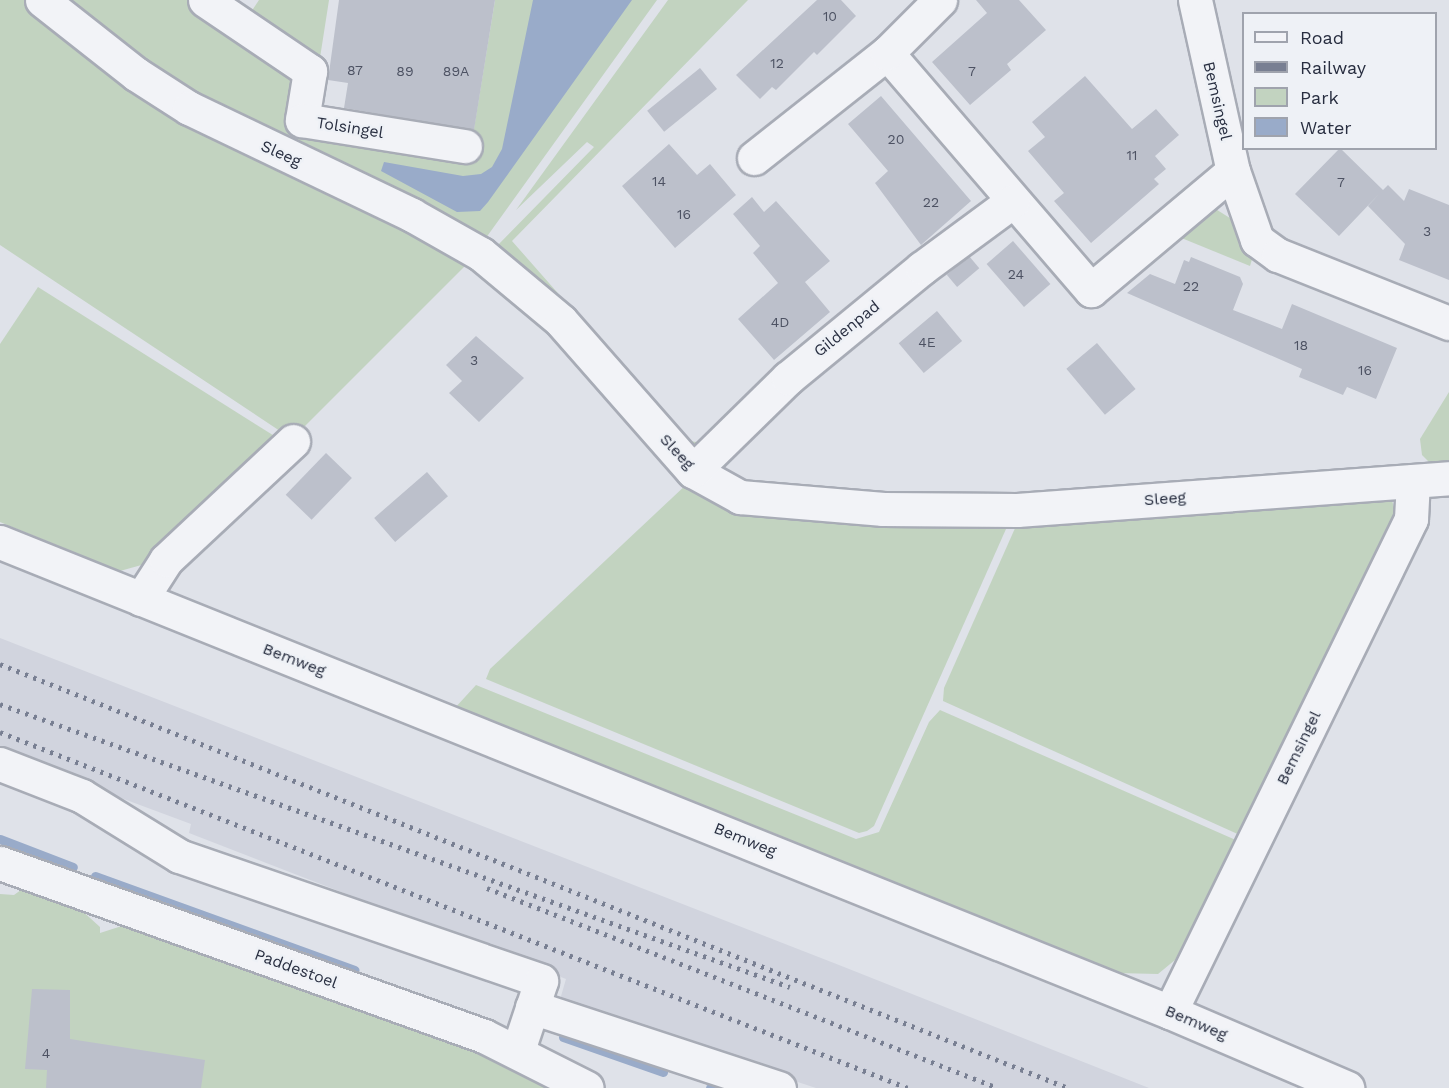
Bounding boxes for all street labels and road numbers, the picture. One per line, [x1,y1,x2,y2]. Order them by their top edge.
street label: Bemsingel [1199,60,1235,142]
street label: Tolsingel [315,113,385,143]
street label: Sleeg [258,137,304,171]
street label: Gildenpad [810,297,884,361]
street label: Sleeg [656,430,698,474]
street label: Sleeg [1143,488,1187,510]
street label: Bemweg [260,639,328,681]
street label: Bemsingel [1273,708,1325,788]
street label: Bemweg [711,819,779,861]
street label: Paddestoel [252,945,340,993]
street label: Bemweg [1162,1001,1230,1045]

